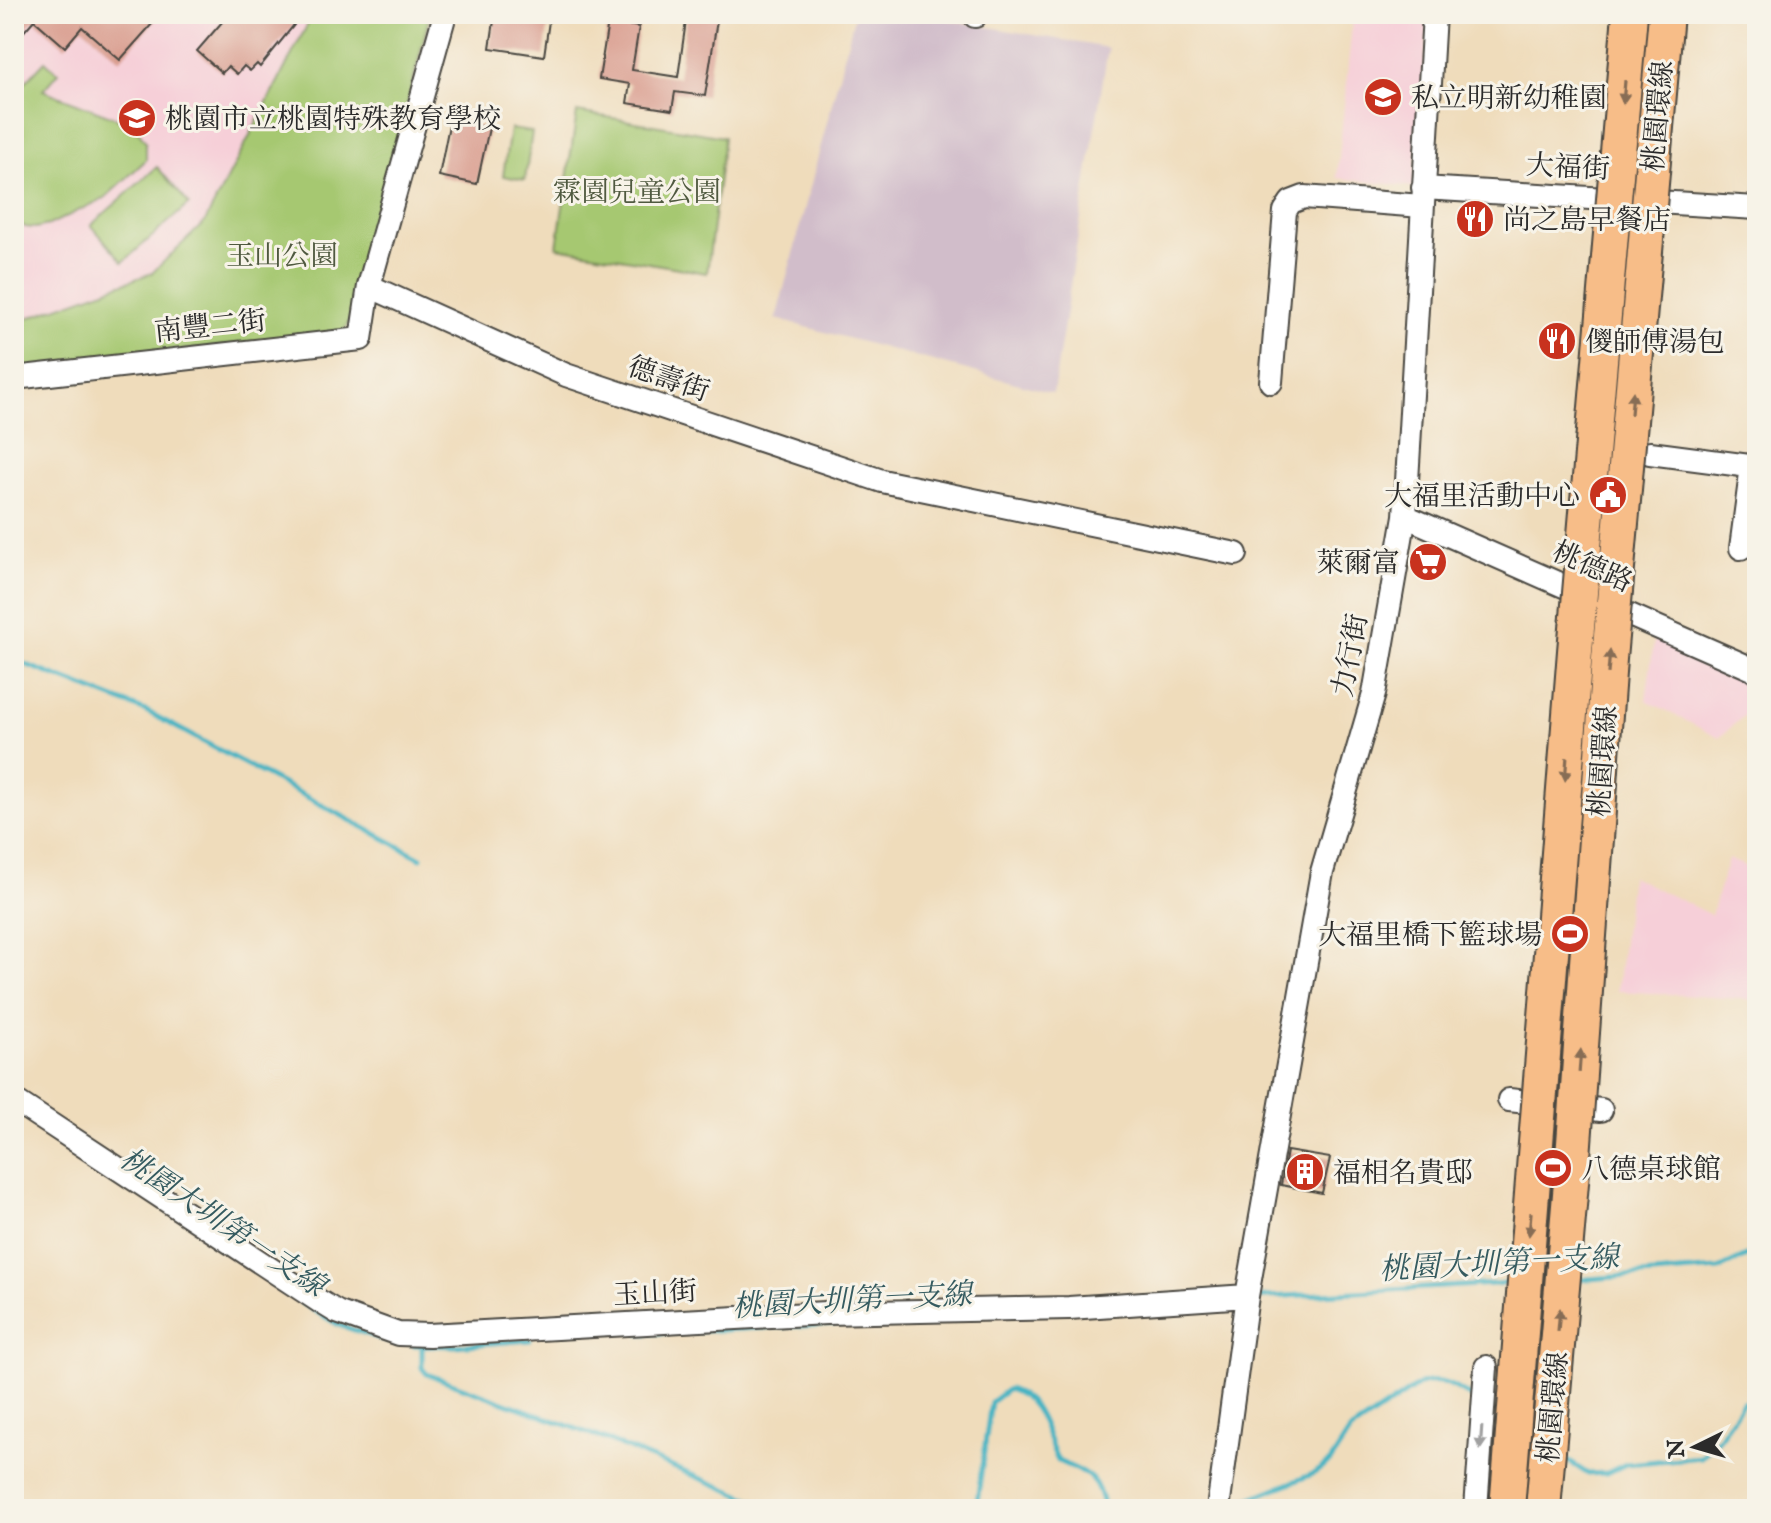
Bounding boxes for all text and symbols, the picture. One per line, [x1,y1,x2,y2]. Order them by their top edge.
street label: 桃園環線 [1637,59,1682,174]
school or university icon: 私立明新幼稚園 [1362,76,1404,118]
one-way arrow [1617,80,1630,105]
place label: 私立明新幼稚園 [1411,82,1607,117]
school or university icon: 桃園市立桃園特殊教育學校 [116,97,158,139]
place label: 桃園市立桃園特殊教育學校 [165,103,501,138]
street label: 大福街 [1525,149,1611,188]
park label: 霖園兒童公園 [553,176,721,211]
restaurant icon: 尚之島早餐店 [1454,198,1496,240]
place label: 尚之島早餐店 [1503,204,1671,239]
park label: 玉山公園 [226,240,338,275]
street label: 南豐二街 [153,304,268,351]
restaurant icon: 儍師傅湯包 [1536,320,1578,362]
place label: 儍師傅湯包 [1585,326,1725,361]
street label: 德壽街 [623,350,714,411]
one-way arrow [1626,390,1639,415]
public building icon: 大福里活動中心 [1587,474,1629,516]
place label: 大福里活動中心 [1384,480,1580,515]
street label: 桃德路 [1546,535,1637,601]
supermarket icon: 萊爾富 [1407,541,1449,583]
place label: 萊爾富 [1316,547,1400,582]
street label: 力行街 [1326,611,1377,700]
one-way arrow [1603,649,1616,674]
street label: 桃園環線 [1583,704,1626,818]
one-way arrow [1559,757,1572,782]
sports icon: 大福里橋下籃球場 [1549,913,1591,955]
place label: 大福里橋下籃球場 [1318,919,1542,954]
one-way arrow [1574,1048,1587,1073]
water label: 桃園大圳第一支線 [112,1141,334,1308]
sports icon: 八德桌球館 [1532,1147,1574,1189]
building icon: 福相名貴邸 [1284,1151,1326,1193]
place label: 八德桌球館 [1581,1153,1721,1188]
place label: 福相名貴邸 [1333,1157,1473,1192]
one-way arrow [1523,1212,1536,1237]
water label: 桃園大圳第一支線 [1378,1240,1623,1290]
street label: 玉山街 [612,1275,698,1314]
water label: 桃園大圳第一支線 [731,1277,976,1327]
one-way arrow [1553,1307,1566,1332]
street label: 桃園環線 [1532,1350,1577,1465]
north arrow [1655,1407,1735,1487]
one-way arrow [1474,1426,1487,1451]
text: N [1662,1438,1692,1460]

